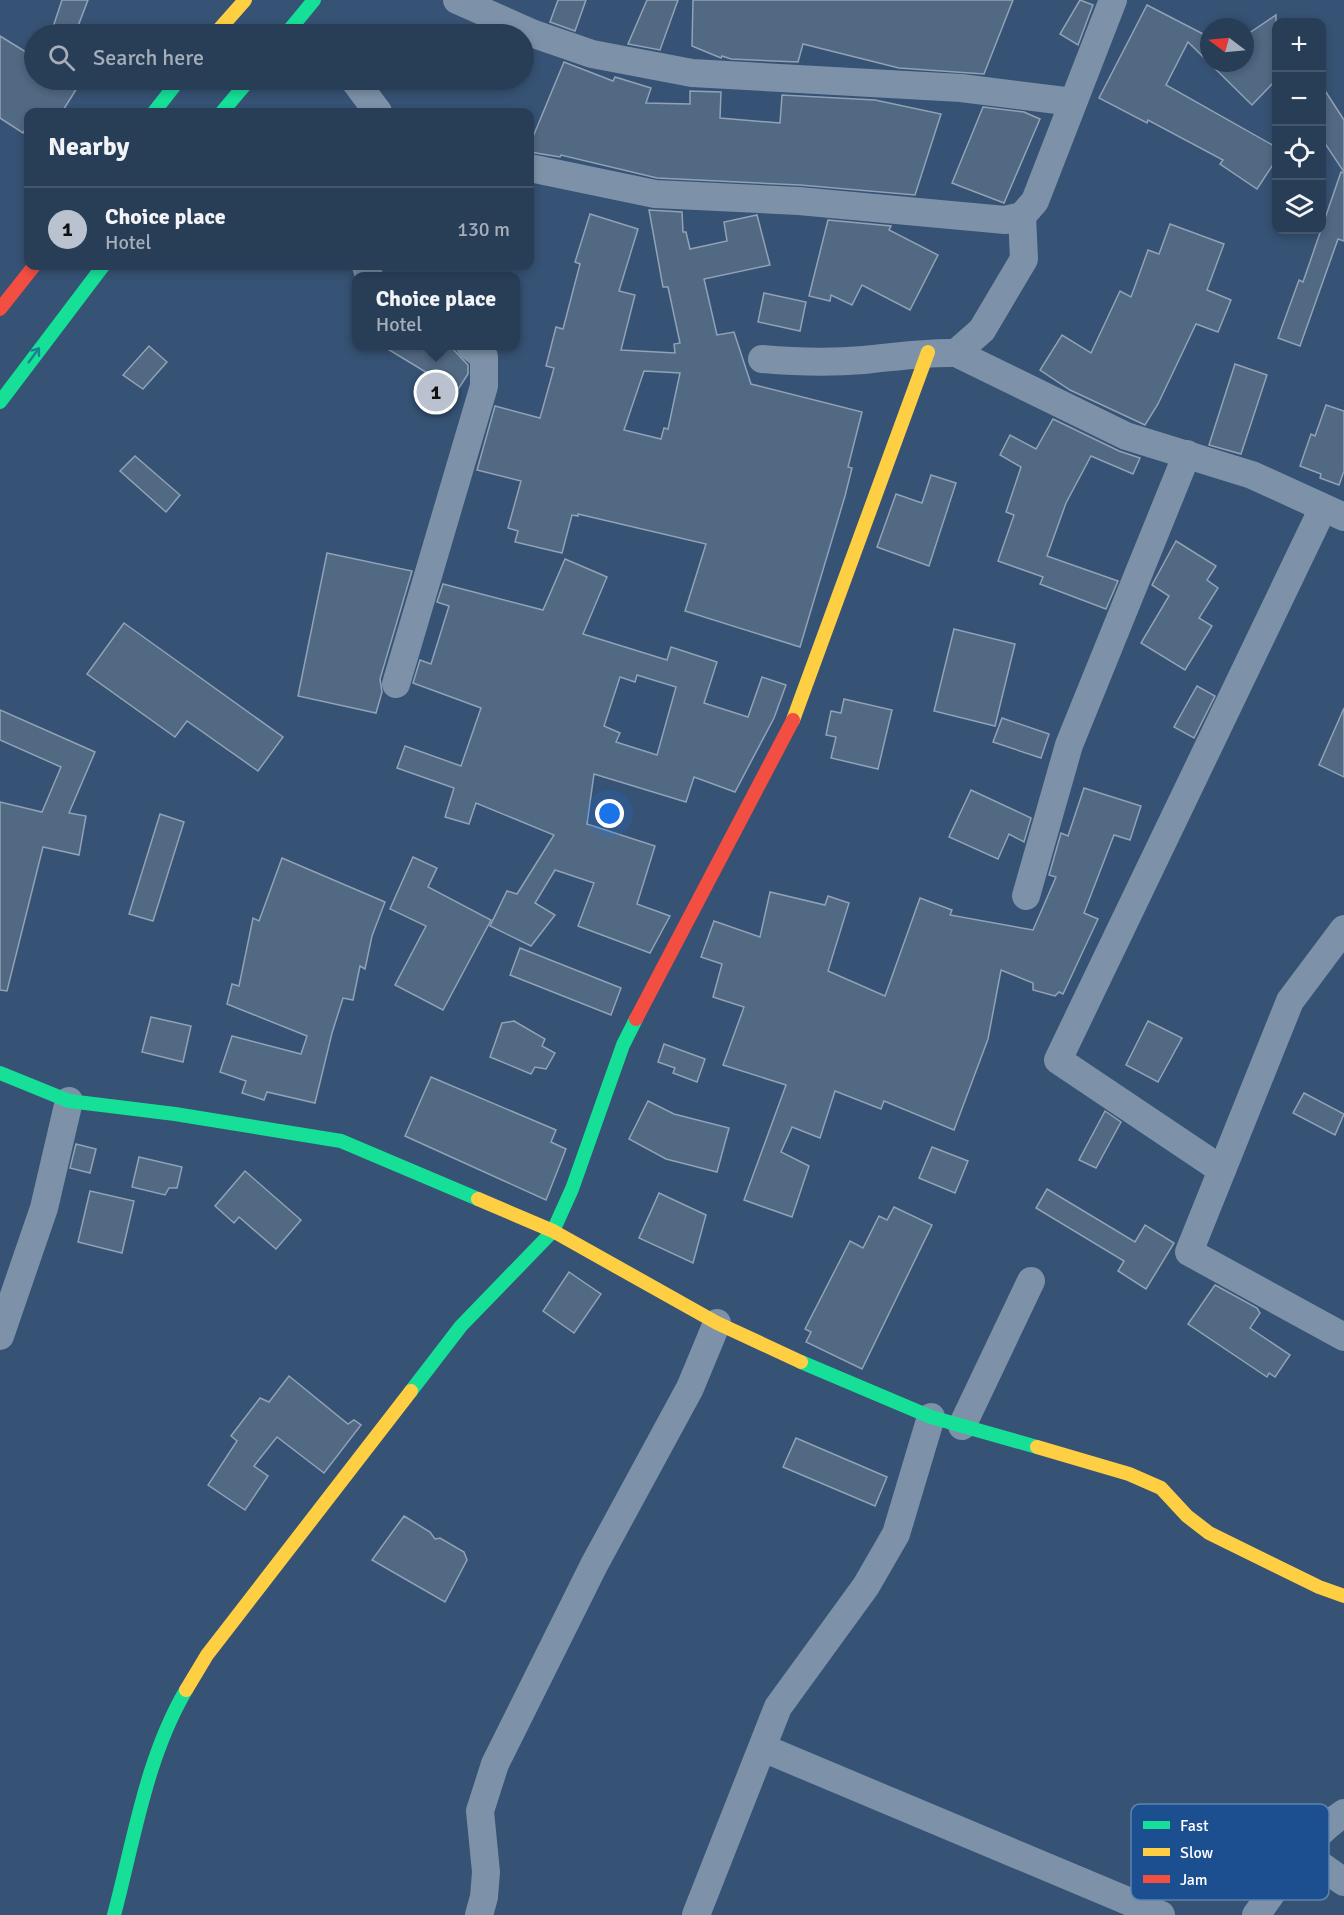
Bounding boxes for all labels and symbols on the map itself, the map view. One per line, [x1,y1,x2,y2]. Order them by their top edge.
north arrow [1200,18,1254,72]
one-way arrow [28,347,41,363]
pin: 1 [416,370,456,414]
your location [595,799,624,828]
legend [1131,1804,1329,1900]
text: Fast [1180,1816,1209,1836]
text: Slow [1180,1843,1214,1863]
text: Jam [1180,1870,1208,1890]

